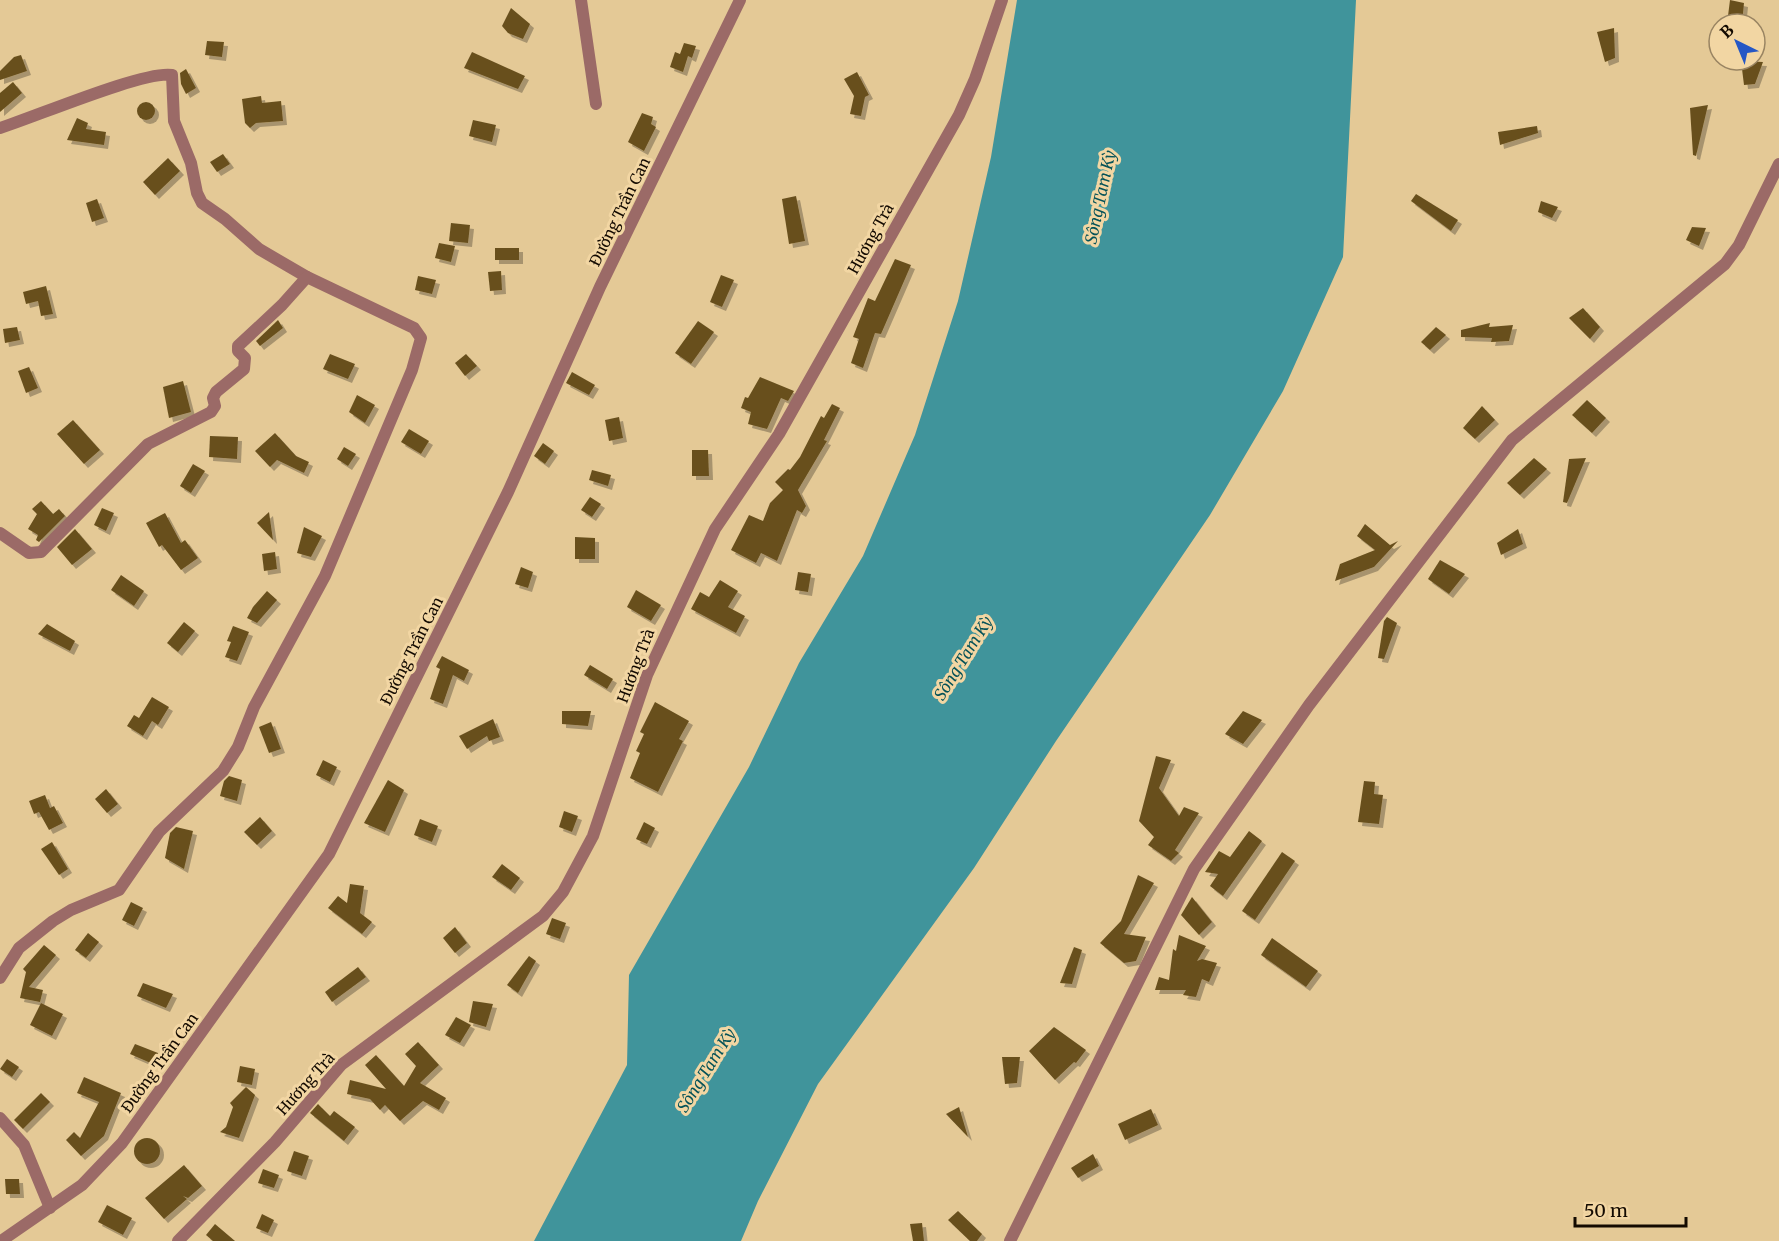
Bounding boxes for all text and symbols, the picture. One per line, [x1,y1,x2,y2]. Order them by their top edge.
north arrow [1707,12,1767,72]
text: B [1716,20,1738,42]
water label: Sông Tam Kỳ [1080,148,1120,246]
street label: Đường Trần Can [584,154,654,269]
street label: Hương Trà [843,200,898,277]
street label: Đường Trần Can [375,593,447,708]
water label: Sông Tam Kỳ [929,612,997,704]
street label: Hương Trà [613,626,658,705]
street label: Đường Trần Can [116,1008,202,1116]
water label: Sông Tam Kỳ [672,1024,740,1116]
street label: Hương Trà [273,1048,339,1119]
scale bar [1575,1190,1686,1228]
text: 50 m [1584,1199,1628,1222]

